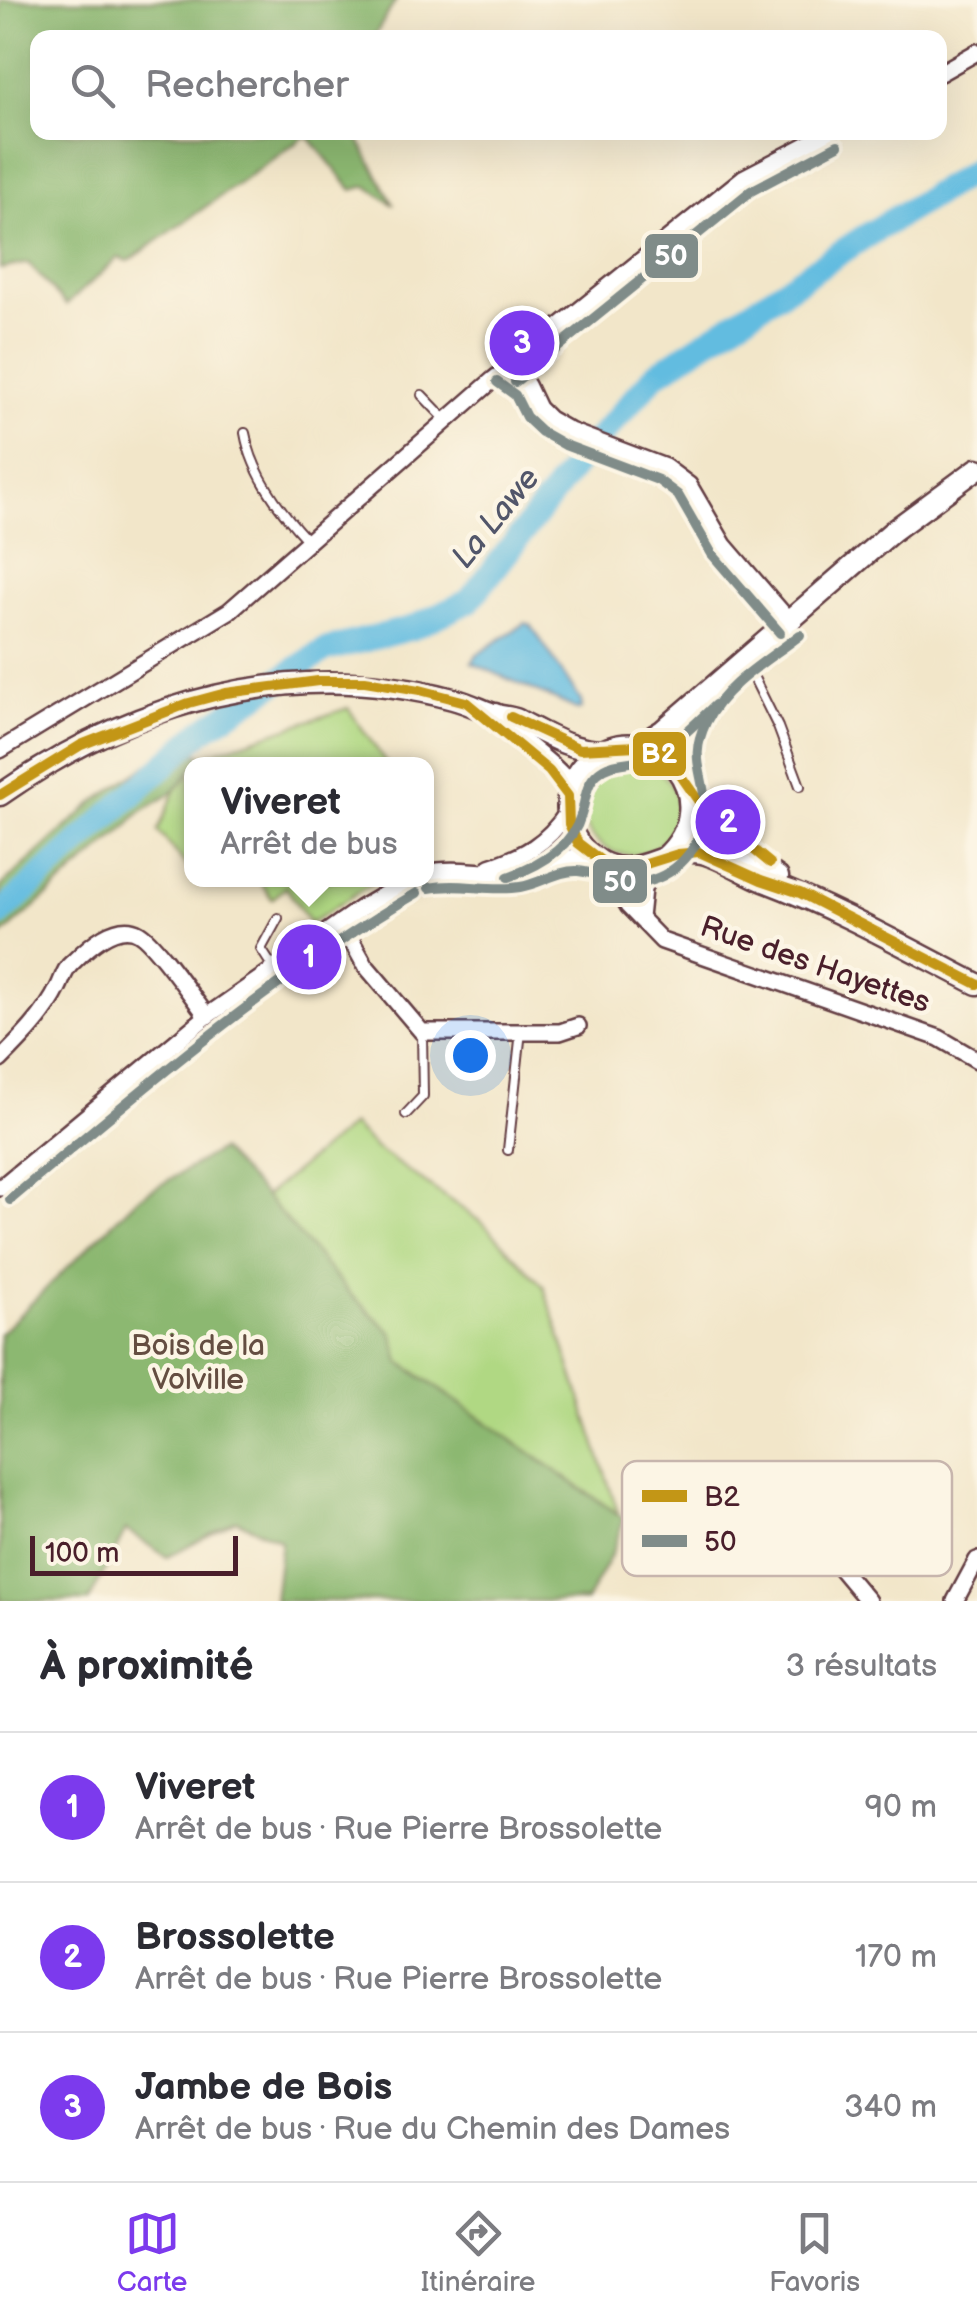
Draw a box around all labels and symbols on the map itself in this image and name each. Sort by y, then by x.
line badge: 50 [643,232,700,280]
text: 50 [654,240,688,273]
pin: 3 [490,306,554,380]
water label: La Lawe [444,460,548,576]
line badge: B2 [631,730,688,778]
text: B2 [641,738,677,771]
pin: 2 [696,784,760,860]
line badge: 50 [591,857,649,905]
text: 50 [603,866,637,899]
street label: Rue des Hayettes [695,909,935,1021]
pin: 1 [276,920,342,994]
your location [445,1030,496,1081]
park label: Bois de la Volville [131,1328,265,1398]
legend [622,1461,952,1576]
text: B2 [704,1481,740,1514]
text: 50 [704,1526,737,1559]
scale bar [30,1531,238,1576]

